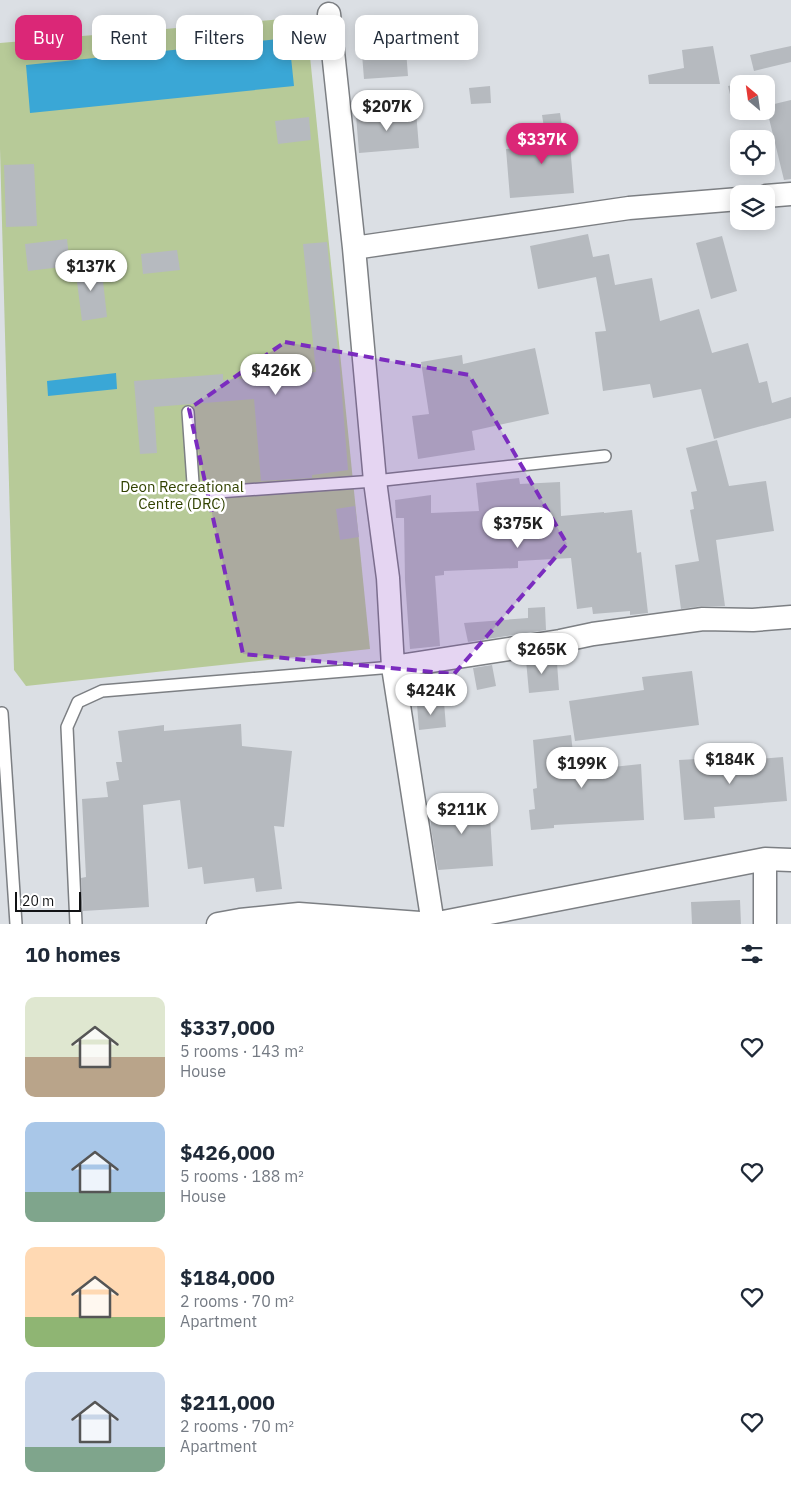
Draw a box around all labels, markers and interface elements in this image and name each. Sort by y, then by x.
chip: Buy [15,15,82,60]
chip: Rent [92,15,166,60]
chip: Filters [176,15,263,60]
chip: New [273,15,345,60]
chip: Apartment [355,15,478,60]
north arrow [730,75,775,120]
map controls [730,75,775,230]
pin: $207K [352,90,422,132]
text: $207K [362,96,412,116]
pin: $337K [507,122,577,165]
text: $337K [517,129,567,149]
button: locate [730,130,775,175]
button: layers [730,185,775,230]
pin: $137K [56,250,126,292]
text: $137K [66,256,116,276]
pin: $426K [241,354,311,396]
text: $426K [251,360,301,380]
park label: Deon Recreational Centre (DRC) [120,477,244,513]
pin: $375K [483,506,553,549]
text: $375K [493,513,543,533]
pin: $265K [507,632,577,675]
text: $265K [517,639,567,659]
pin: $424K [396,674,466,716]
text: $424K [406,680,456,700]
pin: $184K [695,742,765,785]
pin: $199K [547,746,617,789]
text: $184K [705,749,755,769]
text: $199K [557,753,607,773]
pin: $211K [427,792,497,835]
text: $211K [437,799,487,819]
scale bar [15,889,81,912]
text: 20 m [22,892,54,910]
text: 10 homes [25,940,121,968]
icon: filters [738,940,766,968]
text: $337,000 [180,1013,275,1041]
icon: home [65,1017,125,1077]
icon: heart [738,1033,766,1061]
text: 5 rooms · 143 m² [180,1041,304,1061]
text: House [180,1061,226,1081]
text: $426,000 [180,1138,275,1166]
icon: home [65,1142,125,1202]
icon: heart [738,1158,766,1186]
text: 5 rooms · 188 m² [180,1166,304,1186]
text: House [180,1186,226,1206]
text: $184,000 [180,1263,275,1291]
icon: home [65,1267,125,1327]
icon: heart [738,1283,766,1311]
text: 2 rooms · 70 m² [180,1291,294,1311]
text: Apartment [180,1311,257,1331]
text: $211,000 [180,1388,275,1416]
icon: home [65,1392,125,1452]
icon: heart [738,1408,766,1436]
text: 2 rooms · 70 m² [180,1416,294,1436]
text: Apartment [180,1436,257,1456]

